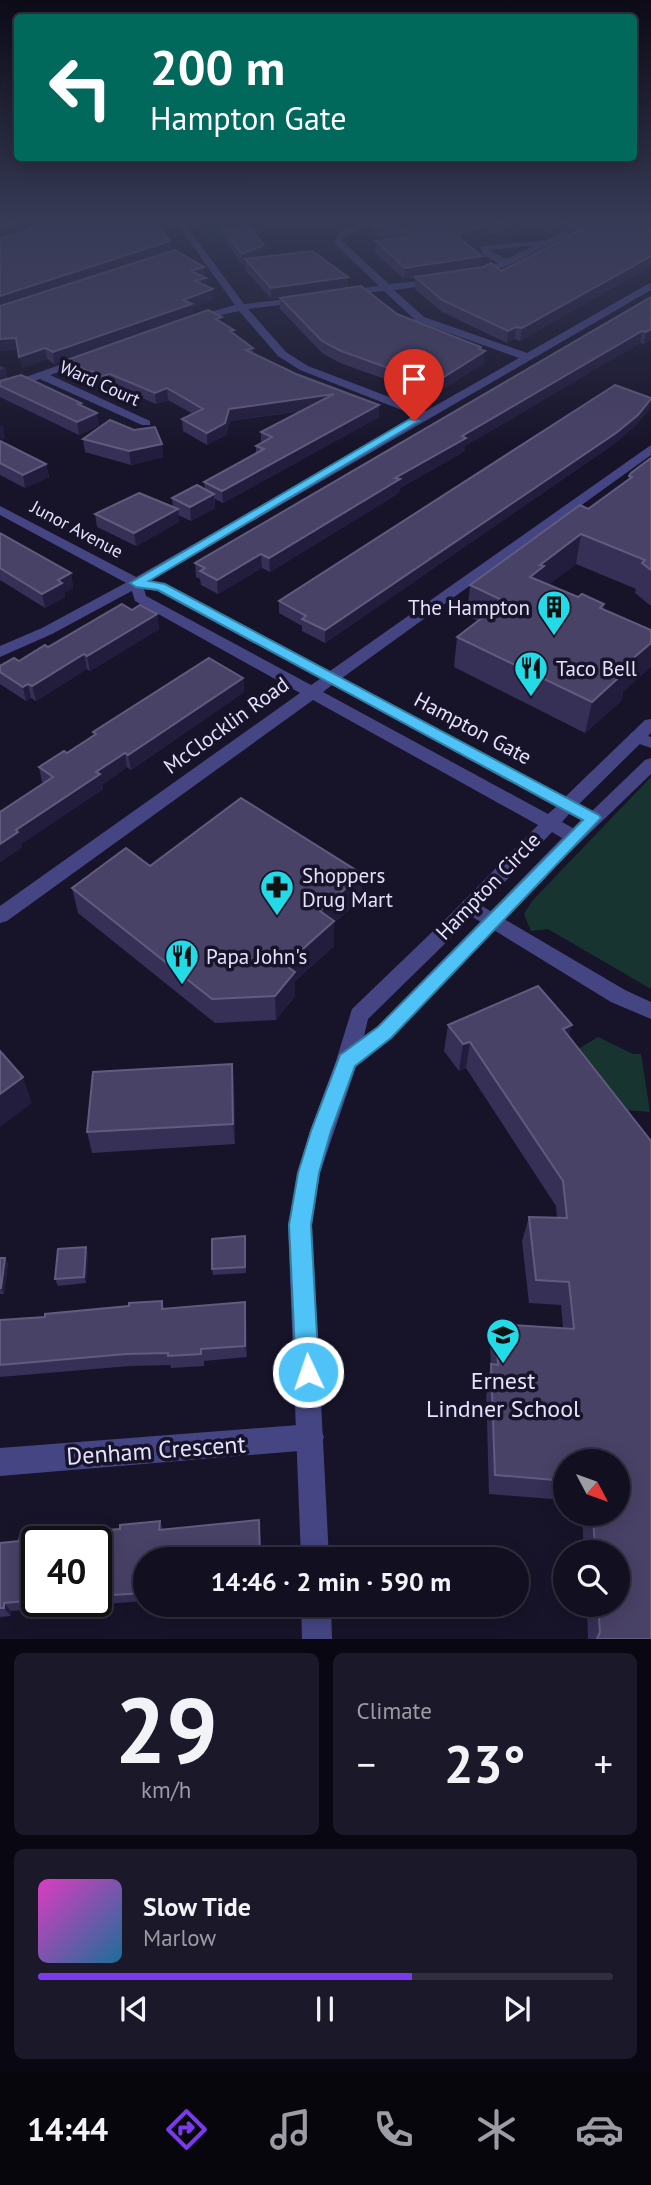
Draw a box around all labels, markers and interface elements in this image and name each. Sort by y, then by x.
text: 200 m [150,35,285,99]
icon: left [35,42,126,133]
text: Hampton Gate [150,97,347,139]
pin [384,349,444,421]
street label: Ward Court [56,355,144,411]
icon: arrive [395,360,433,398]
street label: Junor Avenue [26,495,127,563]
building icon: The Hampton [535,588,573,637]
place label: The Hampton [408,594,530,621]
restaurant icon: Taco Bell [512,649,550,698]
place label: Taco Bell [556,655,637,682]
street label: McClocklin Road [158,670,294,780]
street label: Hampton Gate [410,686,536,770]
street label: Hampton Circle [430,827,546,945]
place label: Shoppers Drug Mart [302,862,393,913]
pharmacy icon: Shoppers Drug Mart [258,868,296,917]
restaurant icon: Papa John's [163,937,201,986]
place label: Papa John's [206,943,307,970]
school or university icon: Ernest Lindner School [484,1316,522,1365]
position arrow [271,1335,345,1409]
place label: Ernest Lindner School [426,1365,580,1424]
street label: Denham Crescent [65,1428,247,1472]
north arrow [553,1449,630,1526]
map controls [553,1449,630,1617]
speed limit sign: 40 [21,1526,112,1617]
button: search [553,1540,630,1617]
text: 14:46 · 2 min · 590 m [211,1565,451,1598]
text: 29 [115,1670,218,1788]
text: Climate [357,1696,432,1725]
text: 23° [444,1730,526,1797]
text: − [357,1739,376,1788]
text: + [594,1739,613,1788]
text: km/h [141,1775,191,1804]
text: Slow Tide [143,1890,251,1923]
text: Marlow [143,1923,216,1952]
icon: previous [115,1990,153,2028]
icon: pause [306,1990,344,2028]
icon: next [498,1990,536,2028]
icon: directions [162,2105,211,2154]
icon: music [266,2105,315,2154]
icon: phone [369,2105,418,2154]
icon: climate [472,2105,521,2154]
icon: car [575,2105,624,2154]
text: 14:44 [27,2108,108,2150]

